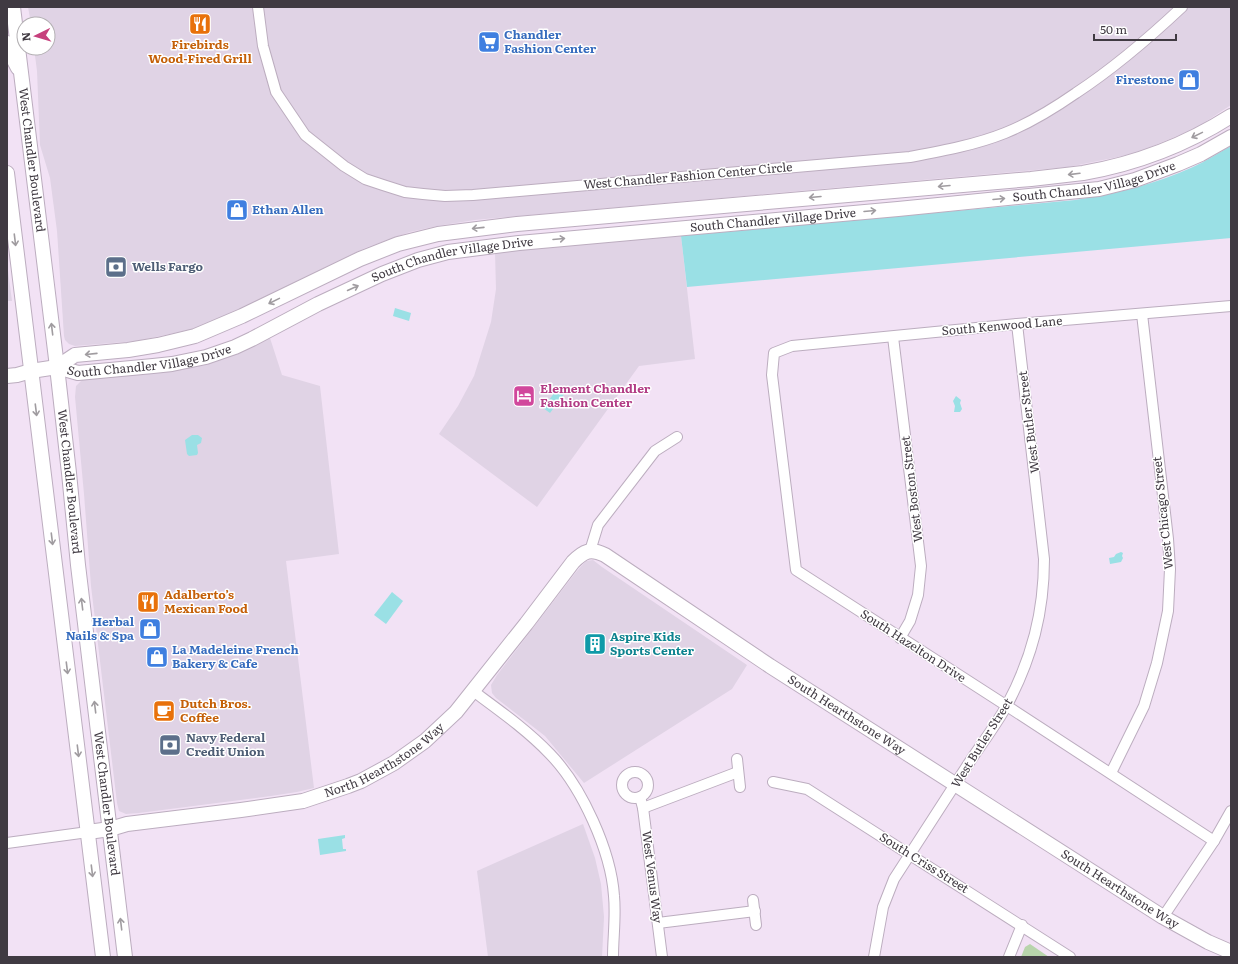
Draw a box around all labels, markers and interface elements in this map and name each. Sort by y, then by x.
restaurant icon: Firebirds Wood-Fired Grill [187,11,213,37]
north arrow [16,16,56,56]
scale bar [1094,16,1176,42]
text: 50 m [1100,20,1127,38]
place label: Chandler Fashion Center [504,25,597,57]
supermarket icon: Chandler Fashion Center [476,29,502,55]
text: N [17,32,33,42]
place label: Firebirds Wood-Fired Grill [148,35,252,67]
shop icon: Firestone [1176,67,1202,93]
place label: Firestone [1115,70,1174,88]
street label: West Chandler Boulevard [15,87,51,234]
one-way arrow [1191,132,1203,139]
street label: South Chandler Village Drive [1012,156,1178,206]
street label: West Chandler Fashion Center Circle [583,157,793,193]
one-way arrow [1068,170,1081,178]
one-way arrow [938,182,951,190]
one-way arrow [809,194,822,201]
one-way arrow [992,195,1005,203]
shop icon: Ethan Allen [224,197,250,223]
place label: Ethan Allen [252,200,324,218]
street label: South Chandler Village Drive [689,203,857,236]
one-way arrow [863,208,876,215]
one-way arrow [472,225,485,232]
street label: South Chandler Village Drive [368,232,534,286]
one-way arrow [11,233,19,246]
one-way arrow [552,235,565,243]
bank icon: Wells Fargo [103,254,129,280]
place label: Wells Fargo [132,257,204,275]
one-way arrow [346,284,358,291]
one-way arrow [268,298,280,305]
street label: South Kenwood Lane [941,311,1063,339]
one-way arrow [48,323,56,336]
street label: South Chandler Village Drive [65,339,234,382]
one-way arrow [85,350,98,357]
street label: West Butler Street [1013,370,1043,474]
place label: Element Chandler Fashion Center [540,379,651,411]
hotel icon: Element Chandler Fashion Center [511,383,537,409]
one-way arrow [32,403,40,416]
street label: West Chandler Boulevard [54,408,87,555]
street label: West Boston Street [896,435,926,543]
street label: West Chicago Street [1147,456,1177,570]
one-way arrow [48,532,55,545]
place label: Adalberto’s Mexican Food [164,585,248,617]
restaurant icon: Adalberto’s Mexican Food [135,589,161,615]
one-way arrow [79,598,86,611]
street label: South Hazelton Drive [857,604,970,686]
place label: Herbal Nails & Spa [66,612,135,644]
shop icon: Herbal Nails & Spa [137,616,163,642]
place label: Aspire Kids Sports Center [610,627,694,659]
building icon: Aspire Kids Sports Center [582,631,608,657]
place label: La Madeleine French Bakery & Cafe [172,640,299,672]
shop icon: La Madeleine French Bakery & Cafe [144,644,170,670]
one-way arrow [64,661,71,674]
street label: South Hearthstone Way [785,670,910,759]
place label: Dutch Bros. Coffee [180,694,252,726]
street label: West Butler Street [946,694,1016,791]
cafe icon: Dutch Bros. Coffee [151,698,177,724]
one-way arrow [91,701,98,714]
street label: North Hearthstone Way [322,718,448,801]
place label: Navy Federal Credit Union [186,728,266,760]
street label: West Chandler Boulevard [90,730,125,877]
bank icon: Navy Federal Credit Union [157,732,183,758]
one-way arrow [74,744,81,757]
street label: South Criss Street [876,827,973,897]
street label: West Venus Way [638,830,668,924]
street label: South Hearthstone Way [1058,844,1183,932]
one-way arrow [89,864,96,877]
one-way arrow [117,918,125,931]

